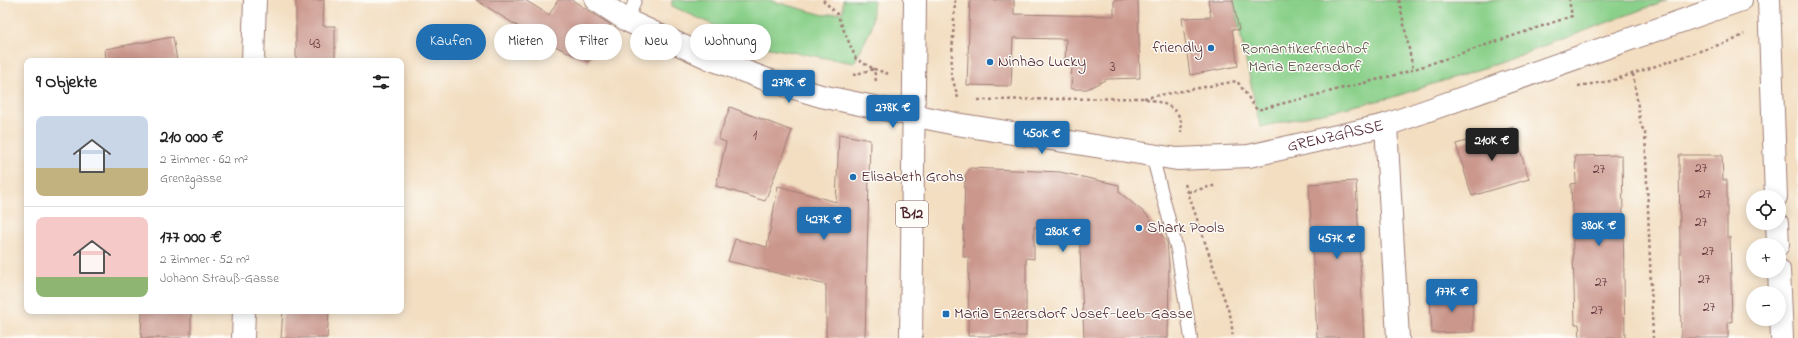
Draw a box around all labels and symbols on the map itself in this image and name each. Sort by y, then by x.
house number: 43 [309,34,321,55]
place label: friendly [1153,36,1203,60]
park label: Romantikerfriedhof Maria Enzersdorf [1241,37,1369,79]
marker: friendly [1206,43,1216,53]
place label: Ninhao Lucky [998,50,1086,74]
marker: Ninhao Lucky [985,57,995,67]
house number: 3 [1110,57,1116,78]
pin: 279K € [756,70,822,104]
pin: 278K € [860,95,926,129]
street label: GRENZGASSE [1285,114,1386,159]
pin: 450K € [1009,121,1075,155]
house number: 1 [753,125,758,146]
pin: 210K € [1459,128,1525,162]
house number: 27 [1695,158,1708,179]
house number: 27 [1593,159,1606,180]
place label: Elisabeth Grohs [861,165,964,189]
marker: Elisabeth Grohs [848,172,858,182]
house number: 27 [1699,184,1712,205]
road number: B12 [896,201,928,227]
pin: 427K € [791,207,857,241]
house number: 27 [1695,212,1708,233]
pin: 380K € [1566,213,1632,247]
place label: Shark Pools [1147,216,1225,240]
pin: 280K € [1030,219,1096,253]
marker: Shark Pools [1134,223,1144,233]
pin: 457K € [1304,226,1370,260]
house number: 27 [1702,241,1715,262]
house number: 27 [1698,269,1711,290]
house number: 27 [1595,272,1608,293]
pin: 177K € [1419,279,1485,313]
house number: 27 [1703,297,1716,318]
house number: 27 [1591,300,1604,321]
place label: Maria Enzersdorf Josef-Leeb-Gasse [954,302,1194,326]
marker: Maria Enzersdorf Josef-Leeb-Gasse [941,309,951,319]

